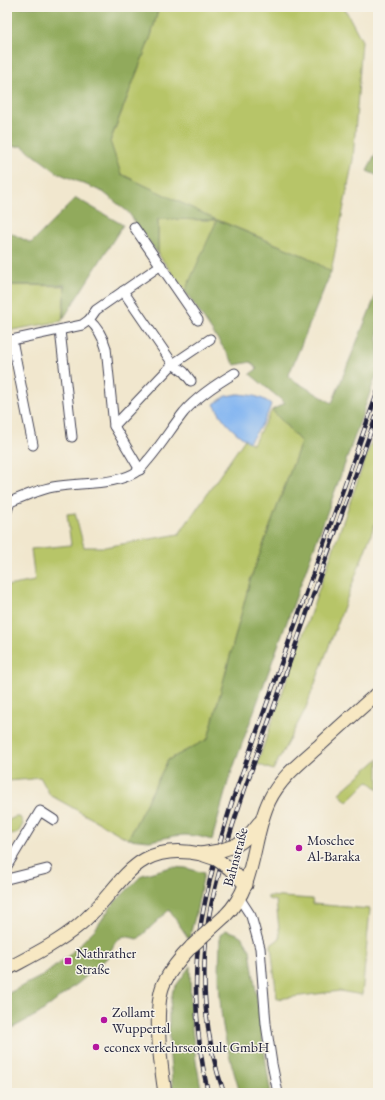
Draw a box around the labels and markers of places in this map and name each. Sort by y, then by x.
place label: Moschee Al-Baraka [306,831,361,865]
marker: Moschee Al-Baraka [294,843,304,853]
place label: Nathrather Straße [76,944,137,978]
marker: Nathrather Straße [63,956,73,966]
place label: Zollamt Wuppertal [112,1003,171,1037]
marker: Zollamt Wuppertal [99,1015,109,1025]
place label: econex verkehrsconsult GmbH [104,1038,269,1056]
marker: econex verkehrsconsult GmbH [91,1042,101,1052]

